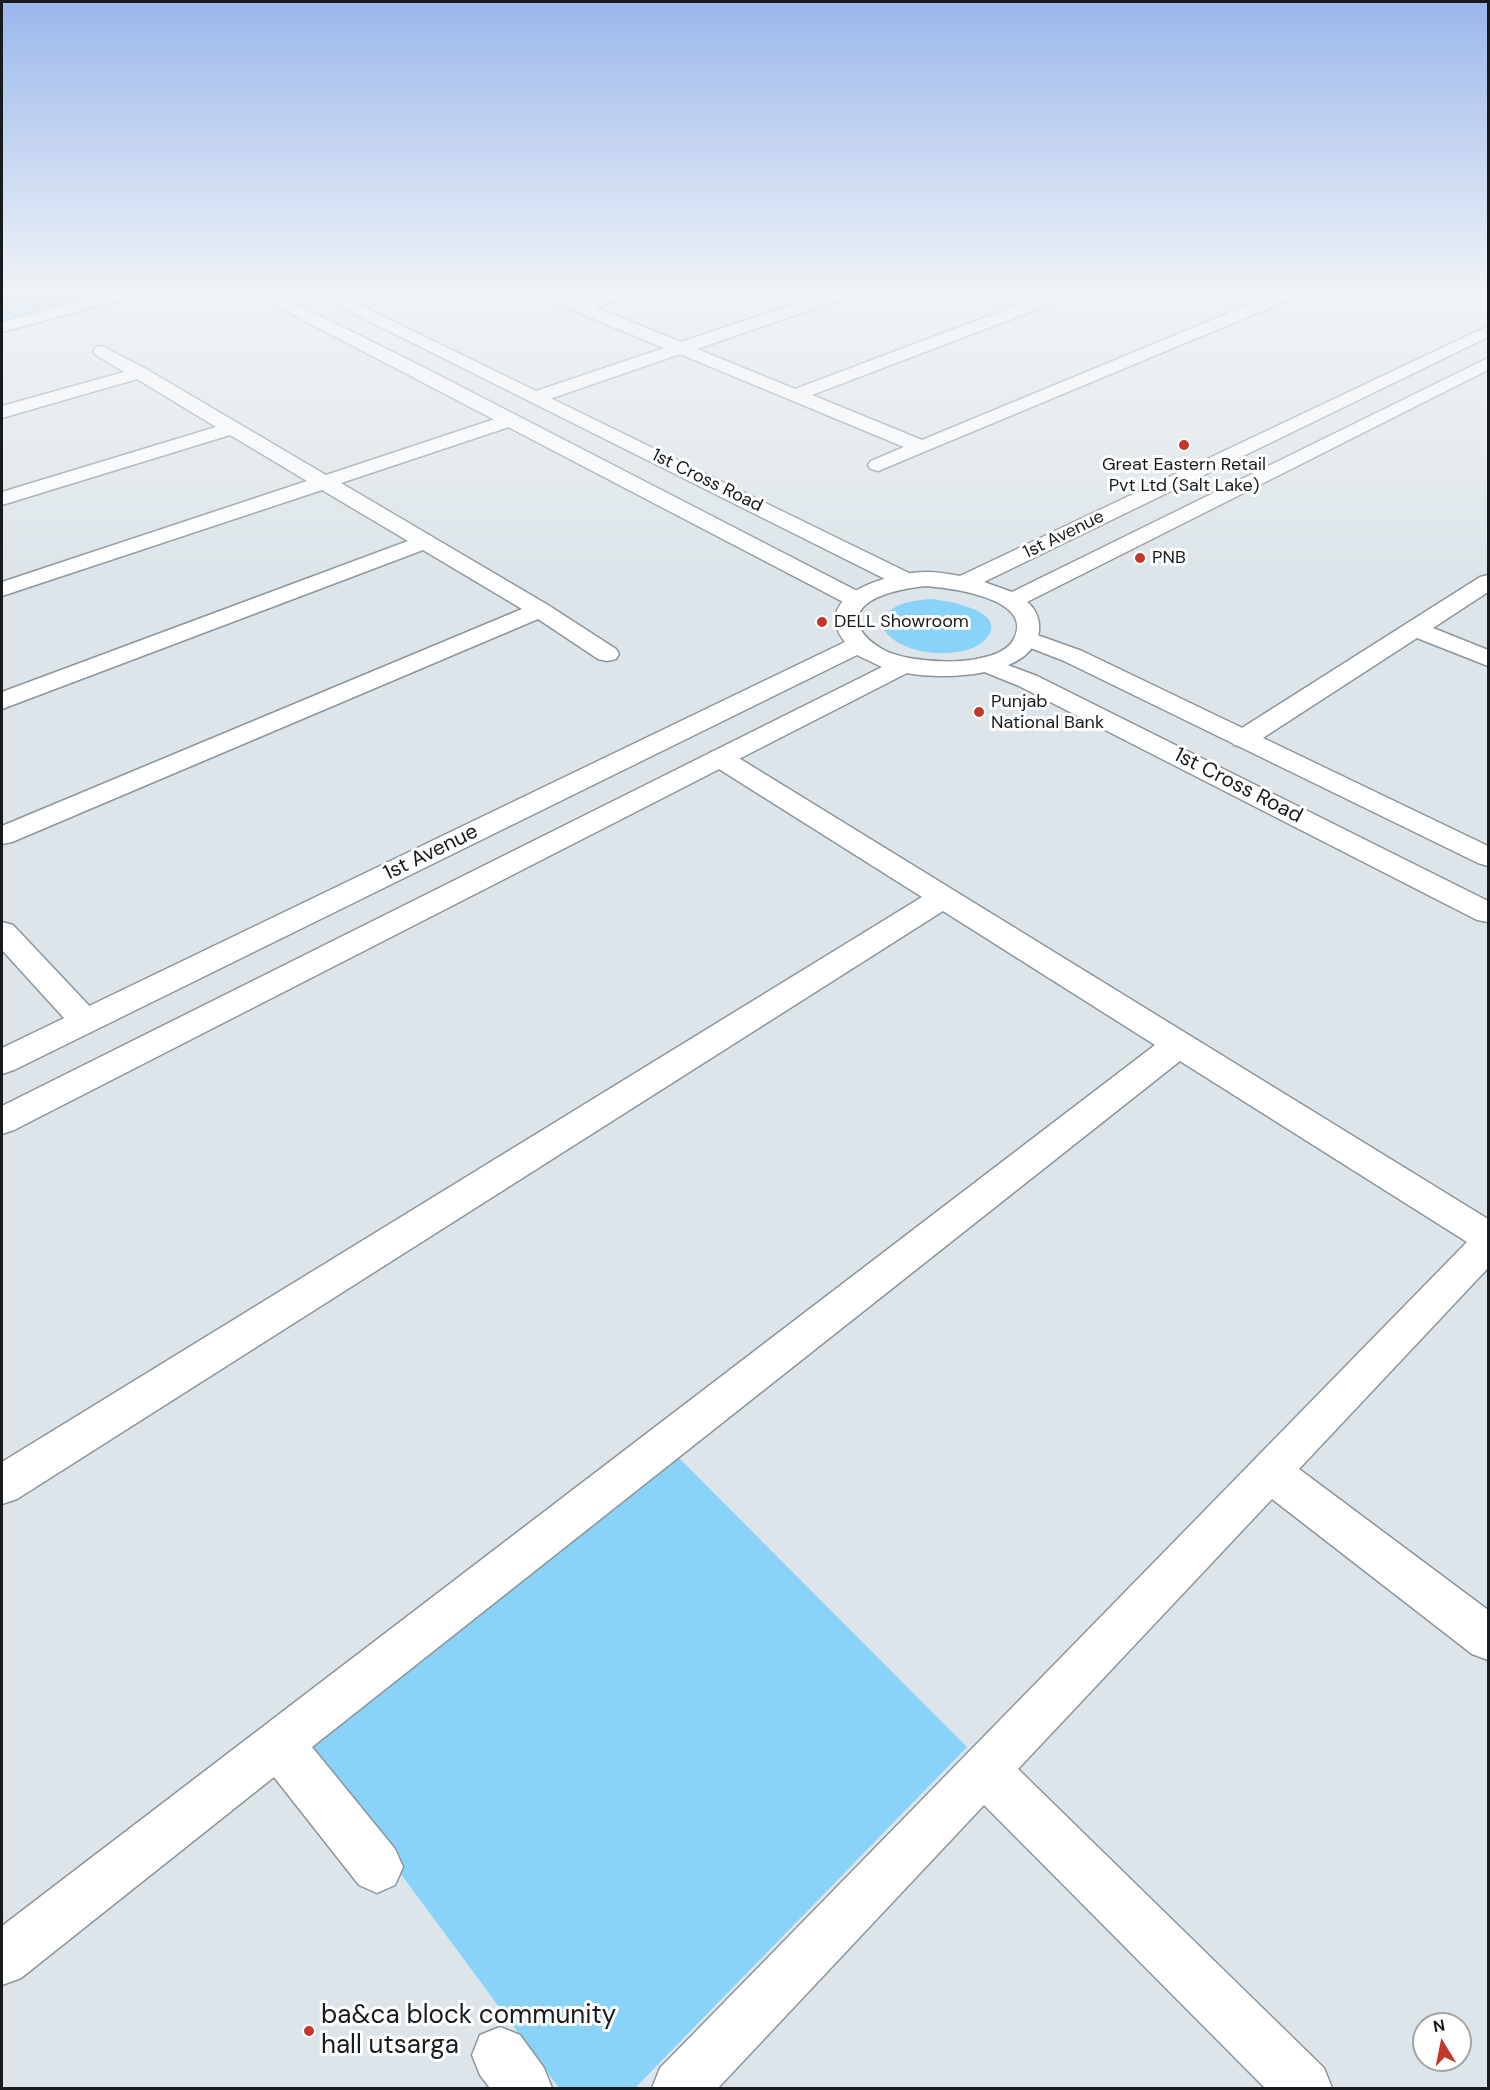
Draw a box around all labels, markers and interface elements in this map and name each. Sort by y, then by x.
marker: Great Eastern Retail Pvt Ltd (Salt Lake) [1177,438,1191,452]
street label: 1st Cross Road [648,445,766,517]
place label: Great Eastern Retail Pvt Ltd (Salt Lake) [1102,454,1266,496]
street label: 1st Avenue [1020,506,1108,564]
place label: PNB [1152,547,1186,569]
marker: PNB [1133,551,1147,565]
place label: DELL Showroom [834,611,969,633]
marker: DELL Showroom [815,615,829,629]
place label: Punjab National Bank [991,691,1104,734]
marker: Punjab National Bank [972,705,986,719]
street label: 1st Cross Road [1170,743,1306,829]
street label: 1st Avenue [380,819,482,887]
place label: ba&ca block community hall utsarga [321,2000,616,2062]
north arrow [1412,2012,1472,2072]
text: N [1432,2014,1447,2037]
marker: ba&ca block community hall utsarga [302,2024,316,2038]

